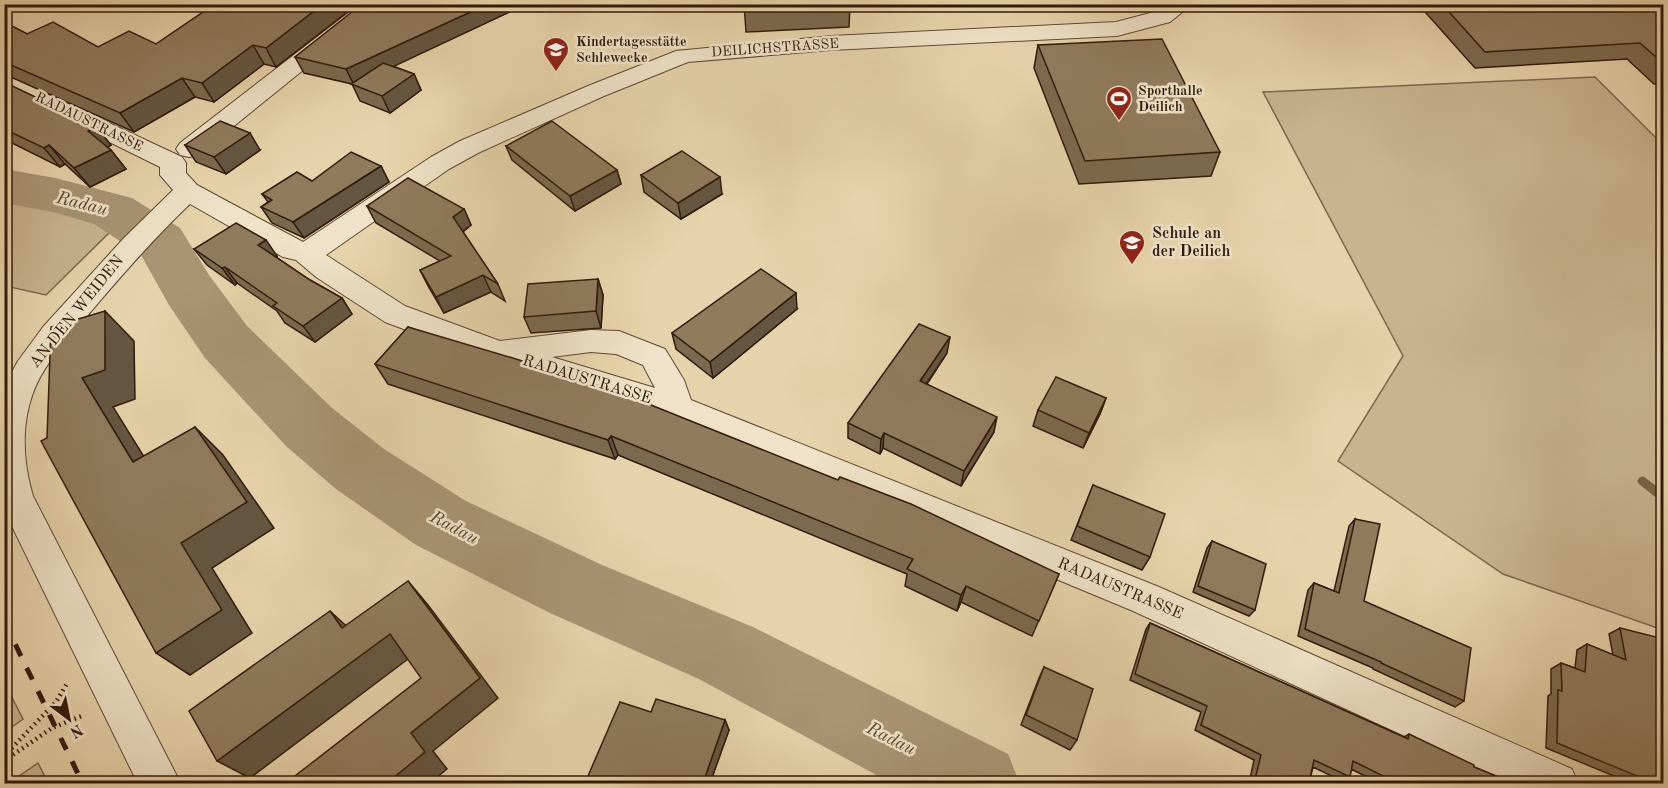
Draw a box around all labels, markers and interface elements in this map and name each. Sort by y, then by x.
school or university icon: Kindertagesstätte Schlewecke [541,35,571,73]
place label: Kindertagesstätte Schlewecke [576,35,687,65]
street label: DEILICHSTRASSE [711,37,839,59]
sports icon: Sporthalle Deilich [1104,84,1134,122]
place label: Sporthalle Deilich [1138,84,1203,114]
street label: RADAUSTRASSE [33,90,145,154]
water label: Radau [54,189,109,219]
place label: Schule an der Deilich [1152,226,1231,260]
school or university icon: Schule an der Deilich [1117,228,1147,266]
street label: AN DEN WEIDEN [27,253,127,371]
street label: RADAUSTRASSE [520,353,654,407]
water label: Radau [426,507,481,548]
street label: RADAUSTRASSE [1055,555,1185,623]
north arrow [39,689,99,749]
water label: Radau [863,719,918,759]
text: N [66,720,85,740]

